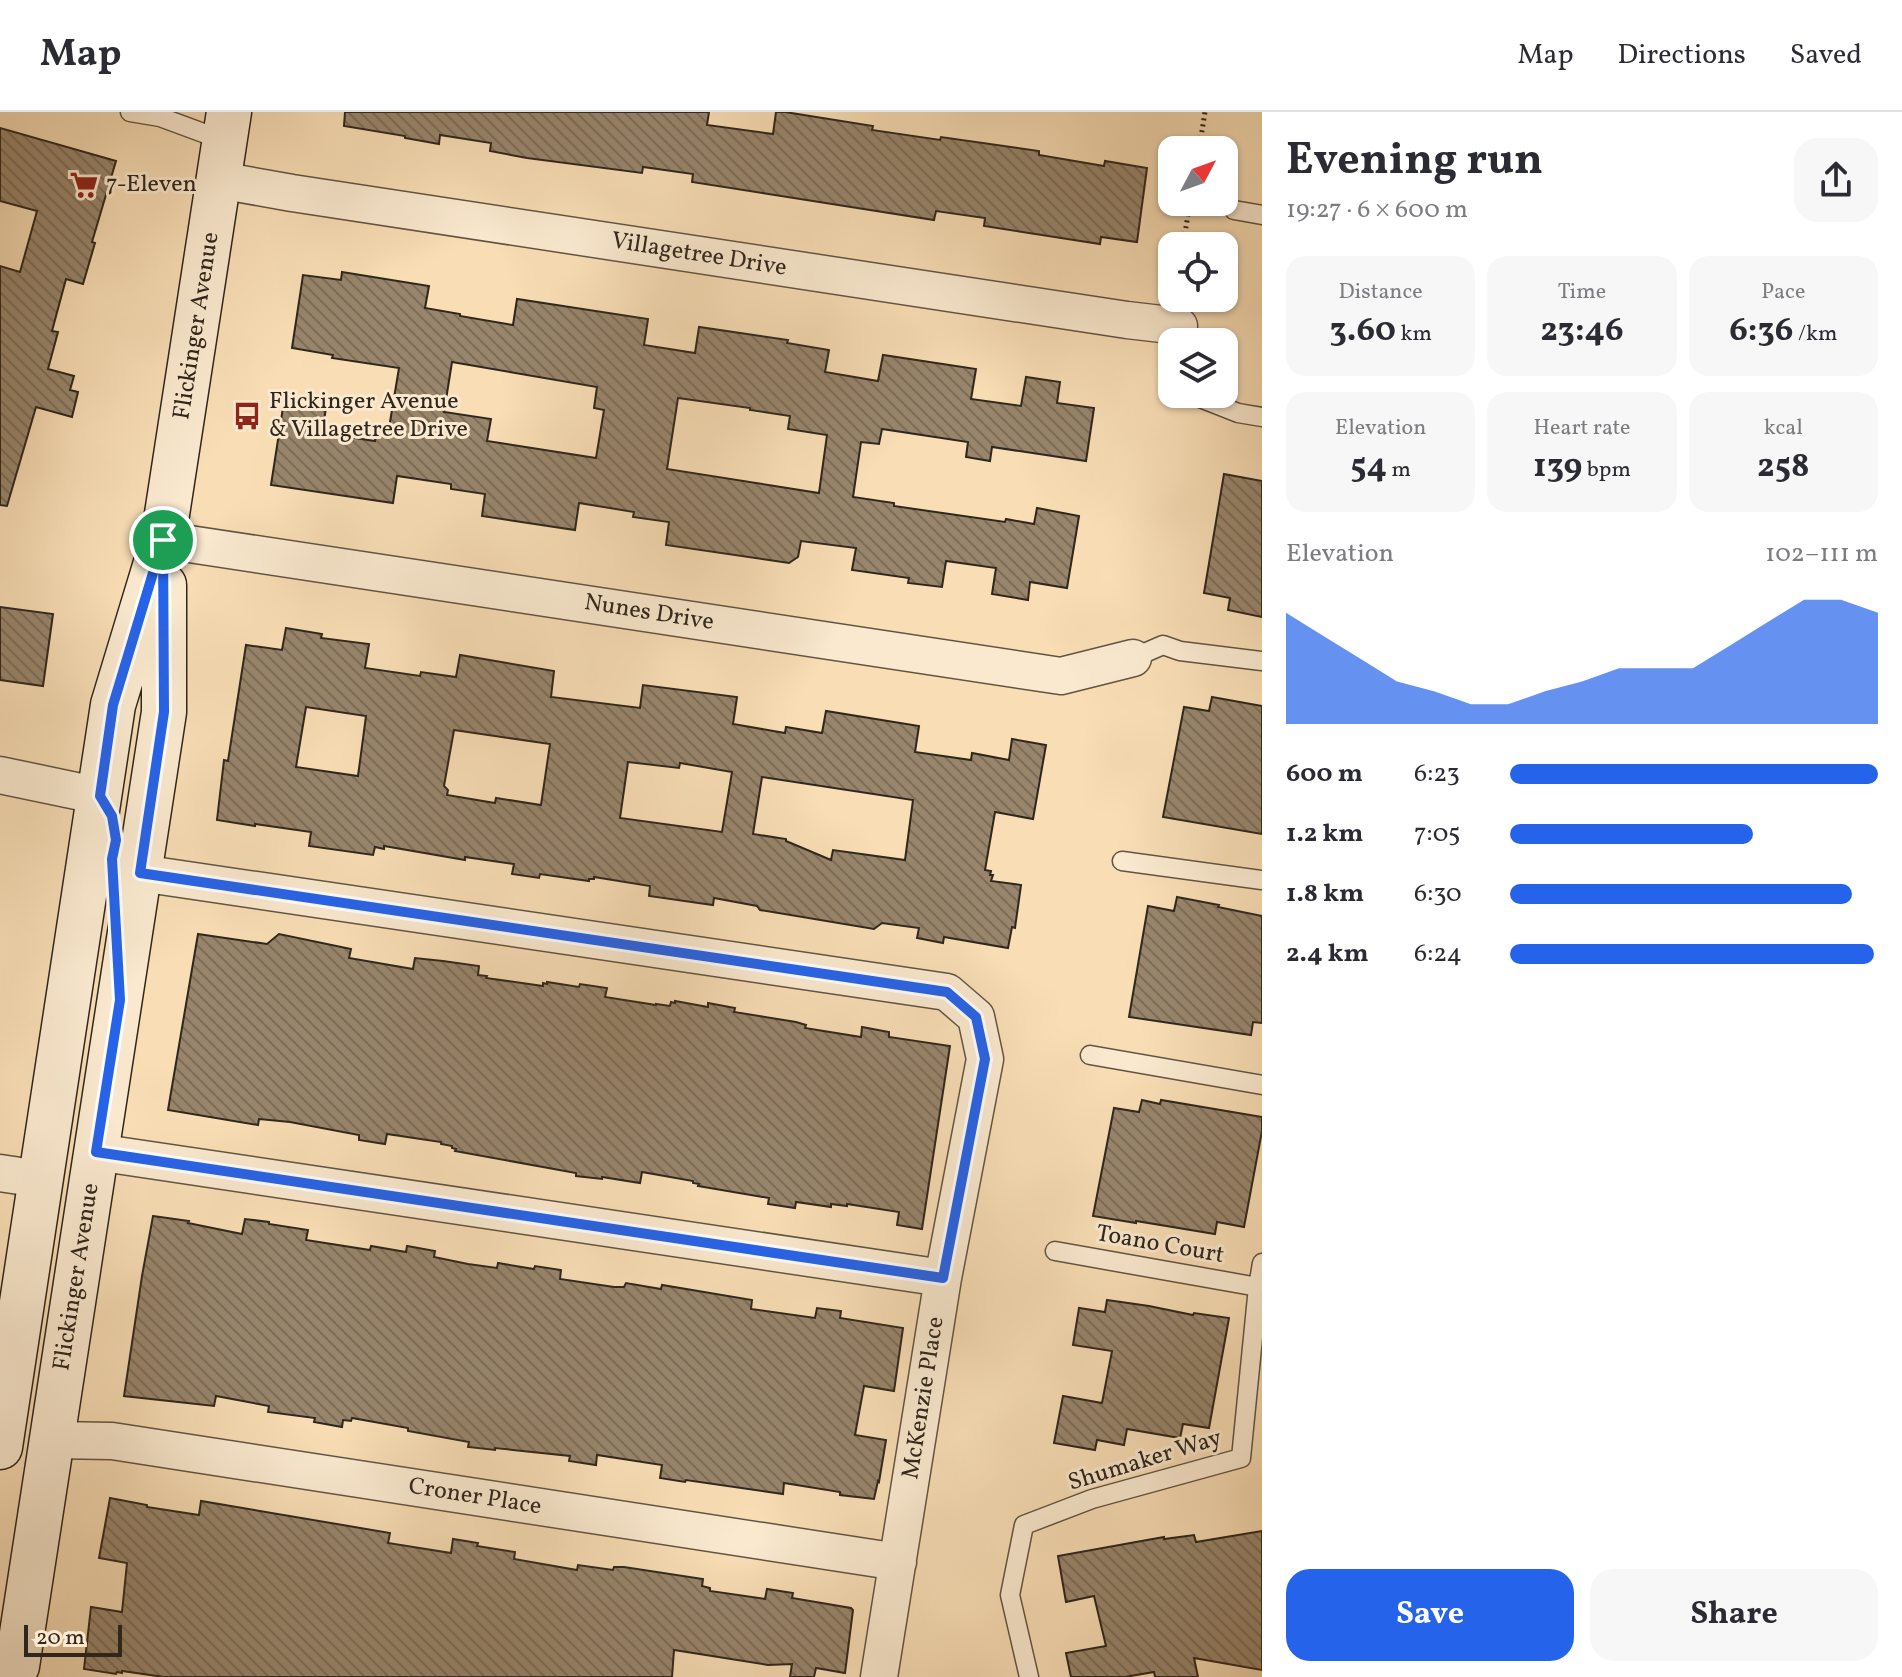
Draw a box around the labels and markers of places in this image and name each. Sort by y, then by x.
place label: 7-Eleven [106,168,197,202]
supermarket icon: 7-Eleven [69,170,99,200]
place label: Flickinger Avenue & Villagetree Drive [269,385,468,447]
bus stop icon: Flickinger Avenue & Villagetree Drive [232,401,262,431]
pin [129,506,197,574]

